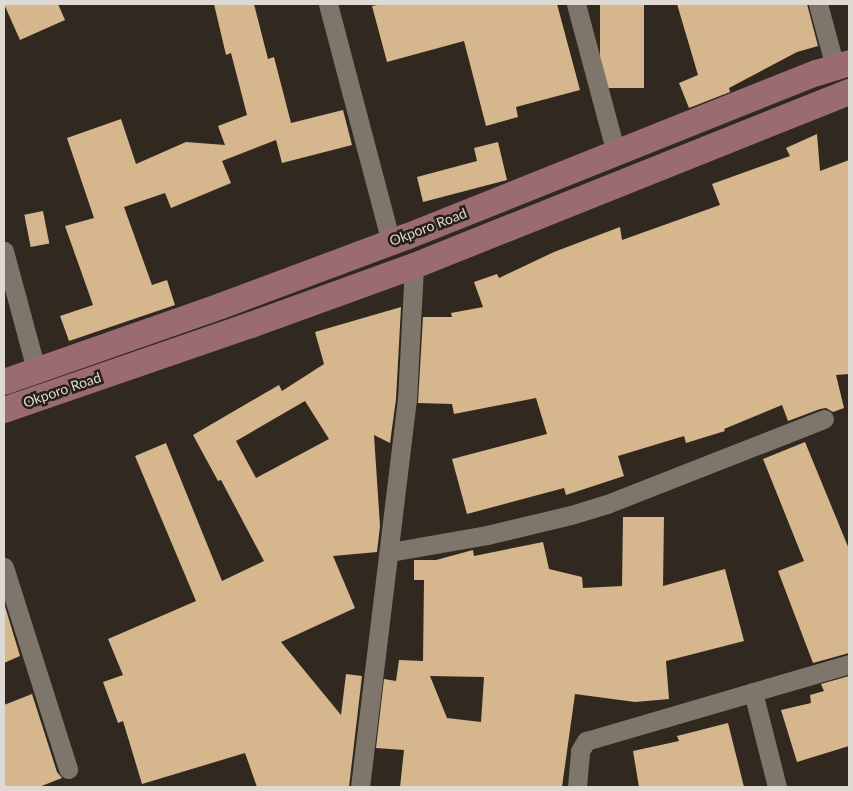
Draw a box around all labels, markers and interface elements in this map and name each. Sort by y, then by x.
street label: Okporo Road [387,205,469,249]
street label: Okporo Road [21,369,103,411]

